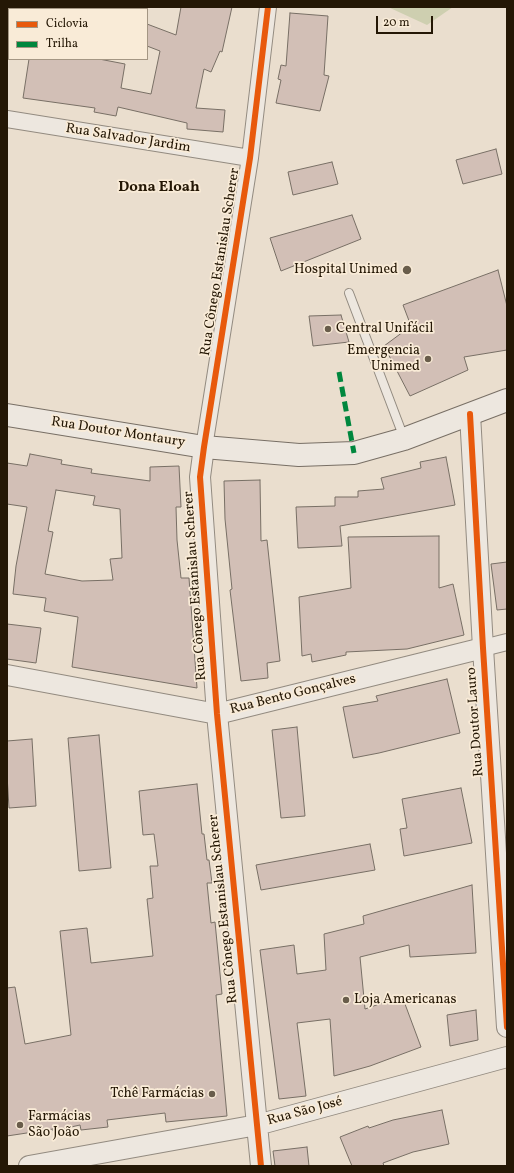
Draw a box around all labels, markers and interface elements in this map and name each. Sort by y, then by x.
legend [8,8,148,60]
scale bar [378,8,435,34]
text: 20 m [383,15,410,31]
text: Ciclovia [46,16,88,32]
text: Trilha [46,36,78,52]
street label: Rua Salvador Jardim [64,121,192,157]
street label: Rua Cônego Estanislau Scherer [198,167,244,357]
district label: Dona Eloah [118,179,200,197]
place label: Hospital Unimed [294,262,398,278]
marker: Hospital Unimed [401,264,413,276]
place label: Central Unifácil [336,321,433,337]
marker: Central Unifácil [323,324,333,334]
place label: Emergencia Unimed [347,343,420,376]
marker: Emergencia Unimed [423,354,433,364]
street label: Rua Doutor Montaury [50,414,186,452]
street label: Rua Cônego Estanislau Scherer [181,491,211,681]
street label: Rua Doutor Lauro [464,667,488,777]
street label: Rua Bento Gonçalves [228,671,358,719]
street label: Rua Cônego Estanislau Scherer [206,814,242,1004]
place label: Loja Americanas [354,992,457,1008]
marker: Loja Americanas [341,995,351,1005]
place label: Tchê Farmácias [110,1086,204,1102]
marker: Tchê Farmácias [207,1089,217,1099]
street label: Rua São José [266,1094,344,1130]
place label: Farmácias São João [28,1109,91,1142]
marker: Farmácias São João [15,1120,25,1130]

